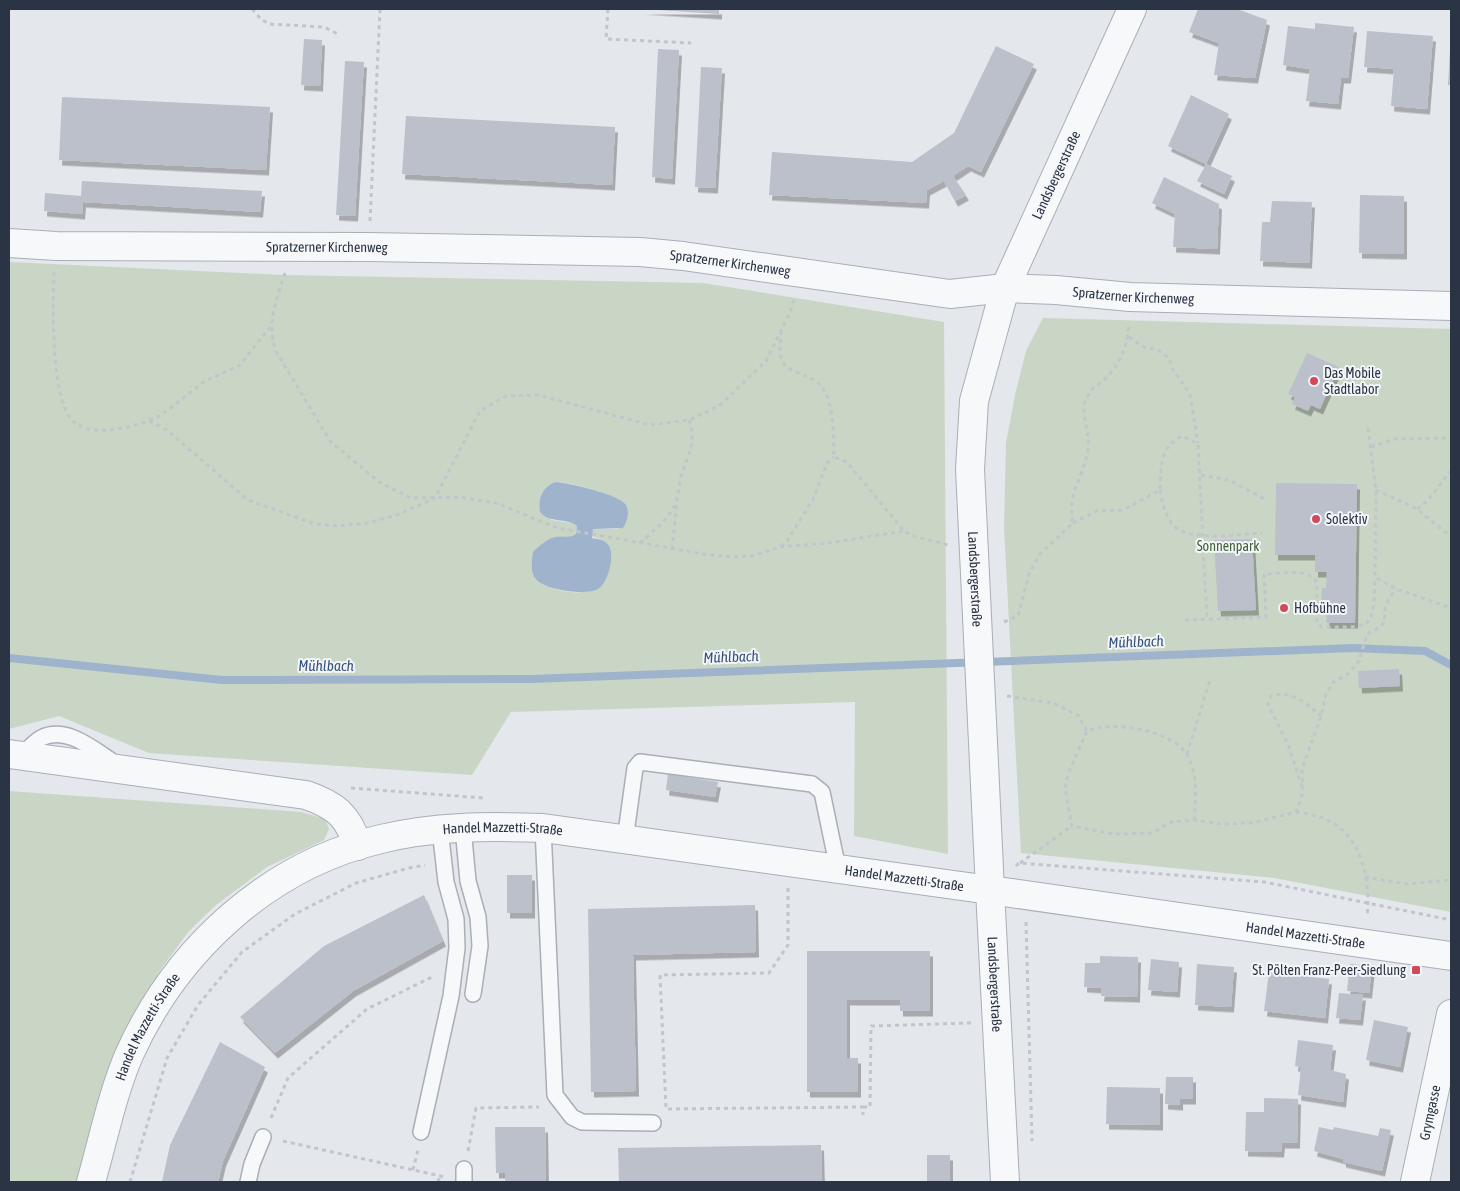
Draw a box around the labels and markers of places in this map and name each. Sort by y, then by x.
place label: Das Mobile Stadtlabor [1324,365,1381,397]
marker: Das Mobile Stadtlabor [1308,375,1320,387]
place label: Solektiv [1326,511,1368,527]
marker: Solektiv [1310,513,1322,525]
place label: Hofbühne [1294,600,1346,616]
marker: Hofbühne [1278,602,1290,614]
place label: St. Pölten Franz-Peer-Siedlung [1252,962,1406,978]
marker: St. Pölten Franz-Peer-Siedlung [1410,964,1422,976]

